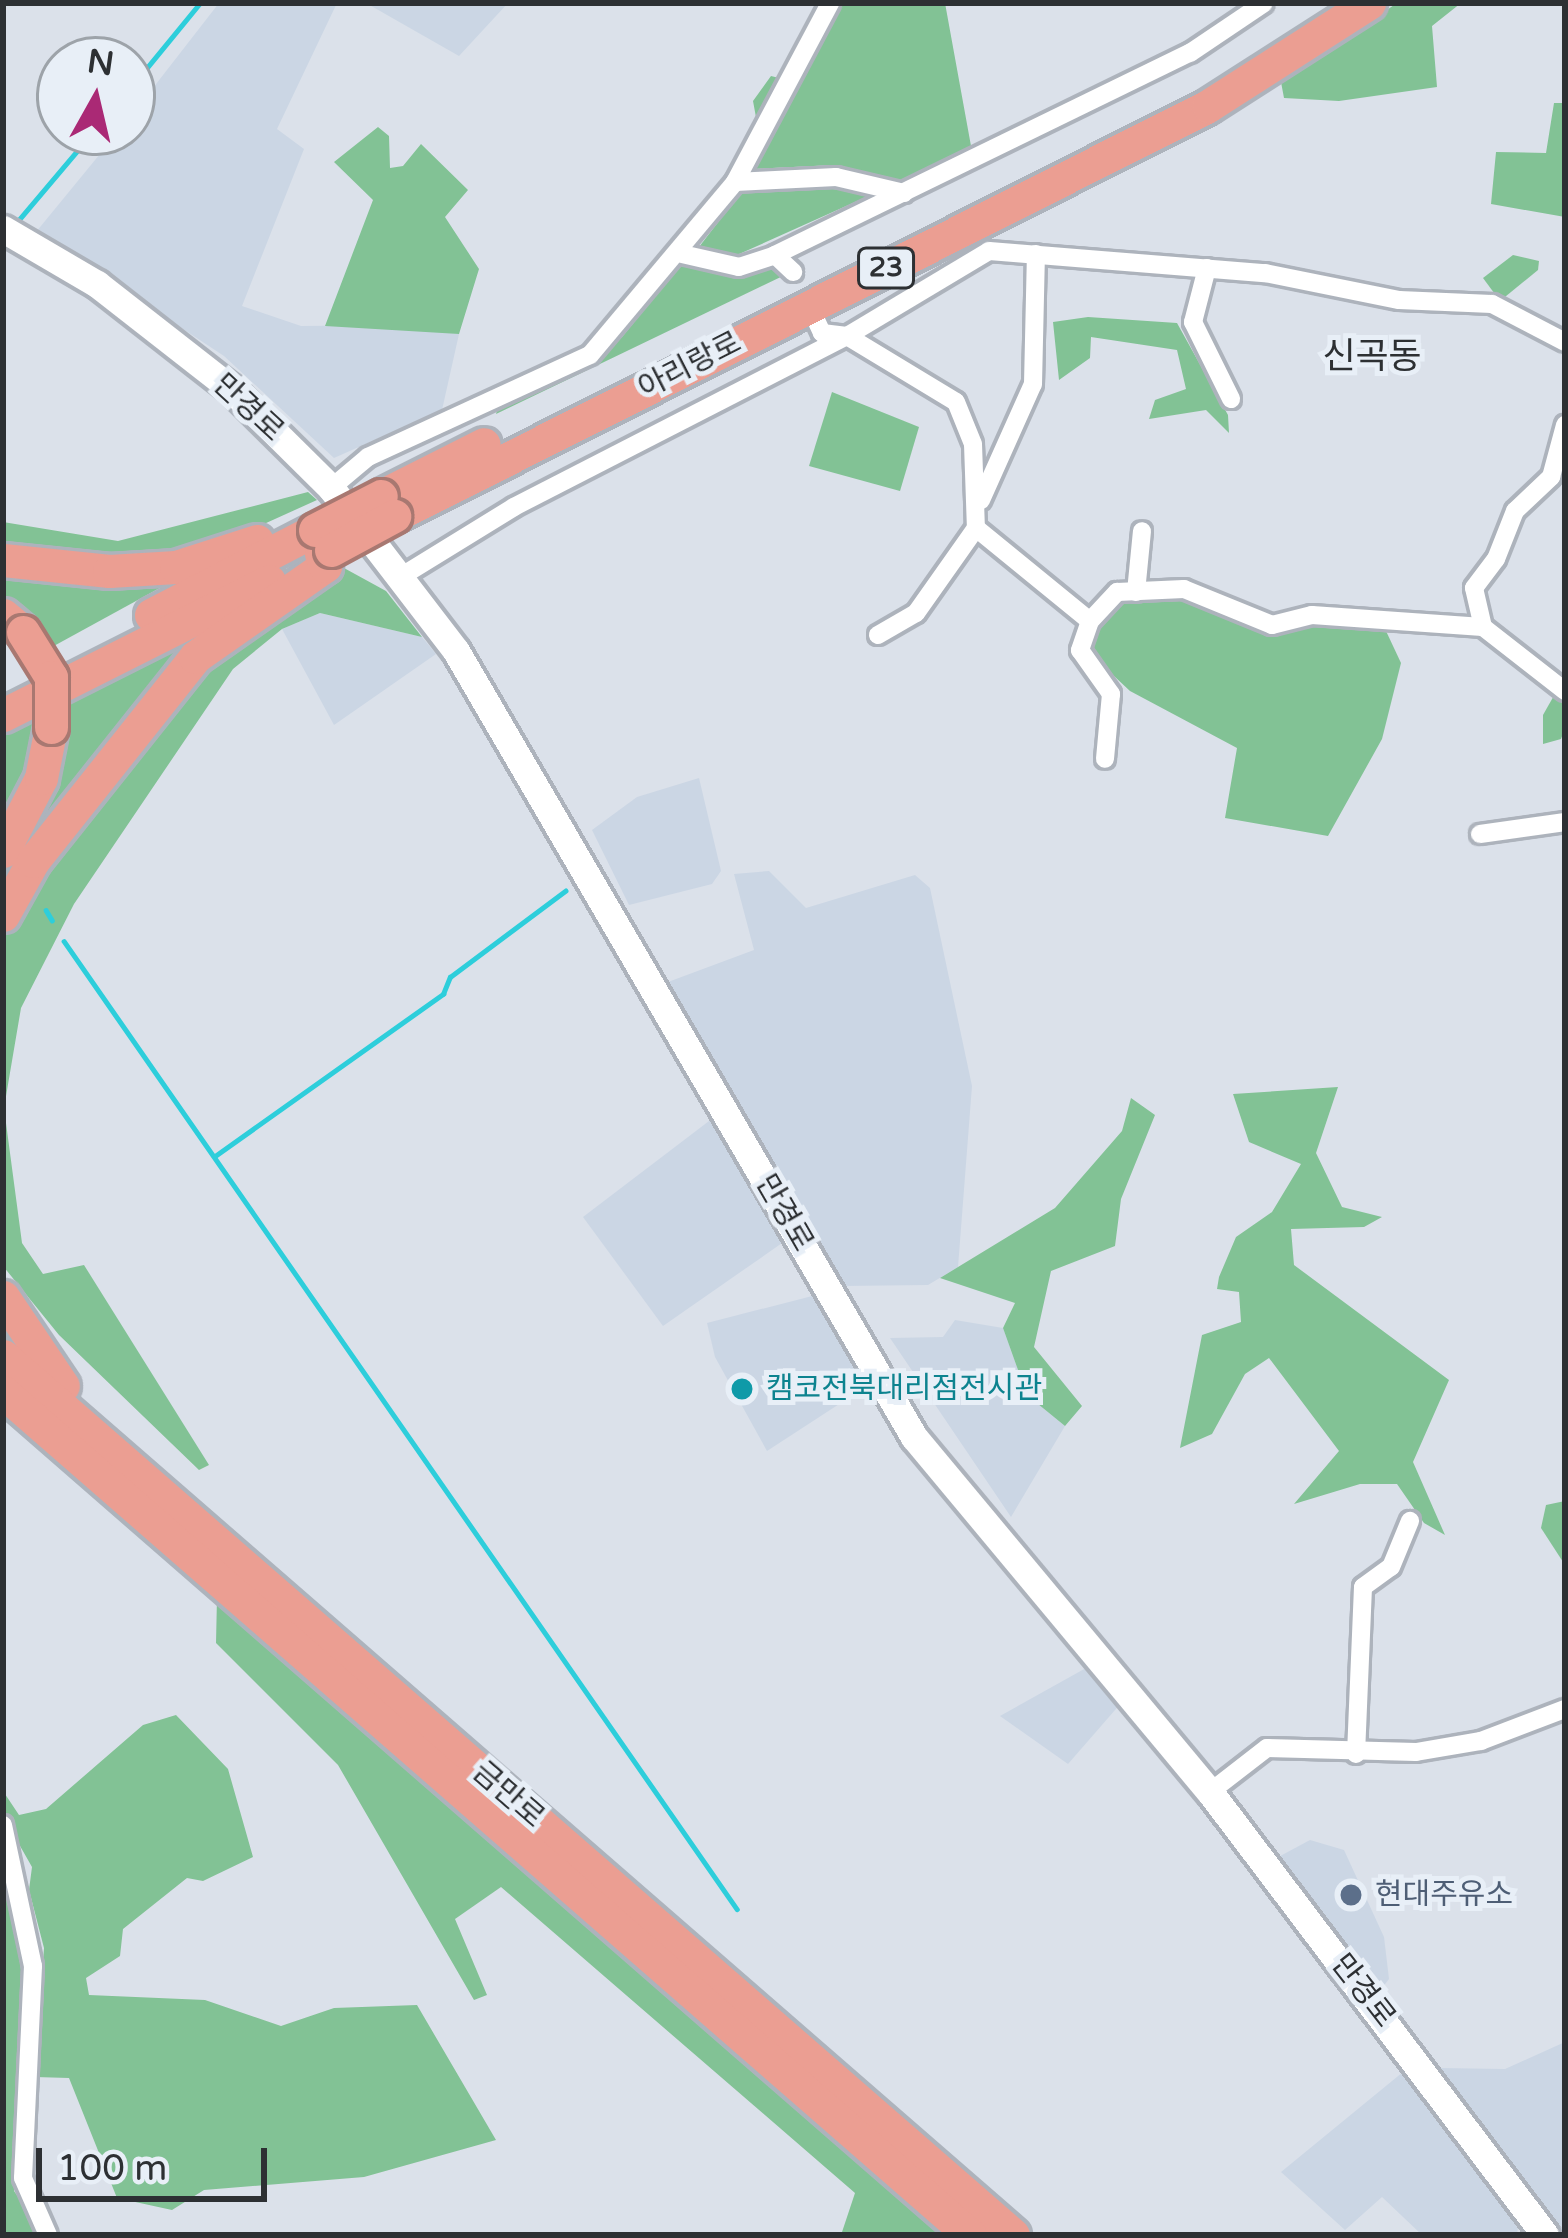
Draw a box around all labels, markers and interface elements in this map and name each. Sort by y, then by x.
north arrow [36,36,156,156]
text: N [85,42,116,84]
road number: 23 [856,247,916,289]
street label: 아리랑로 [633,325,747,407]
district label: 신곡동 [1322,335,1422,379]
street label: 만경로 [205,367,291,449]
street label: 만경로 [748,1168,820,1258]
place label: 캠코전북대리점전시관 [766,1371,1042,1407]
marker: 캠코전북대리점전시관 [729,1376,755,1402]
street label: 금만로 [465,1754,551,1836]
place label: 현대주유소 [1375,1877,1513,1913]
marker: 현대주유소 [1338,1882,1364,1908]
street label: 만경로 [1323,1947,1403,2035]
scale bar [42,2124,273,2198]
text: 100 m [57,2147,167,2190]

